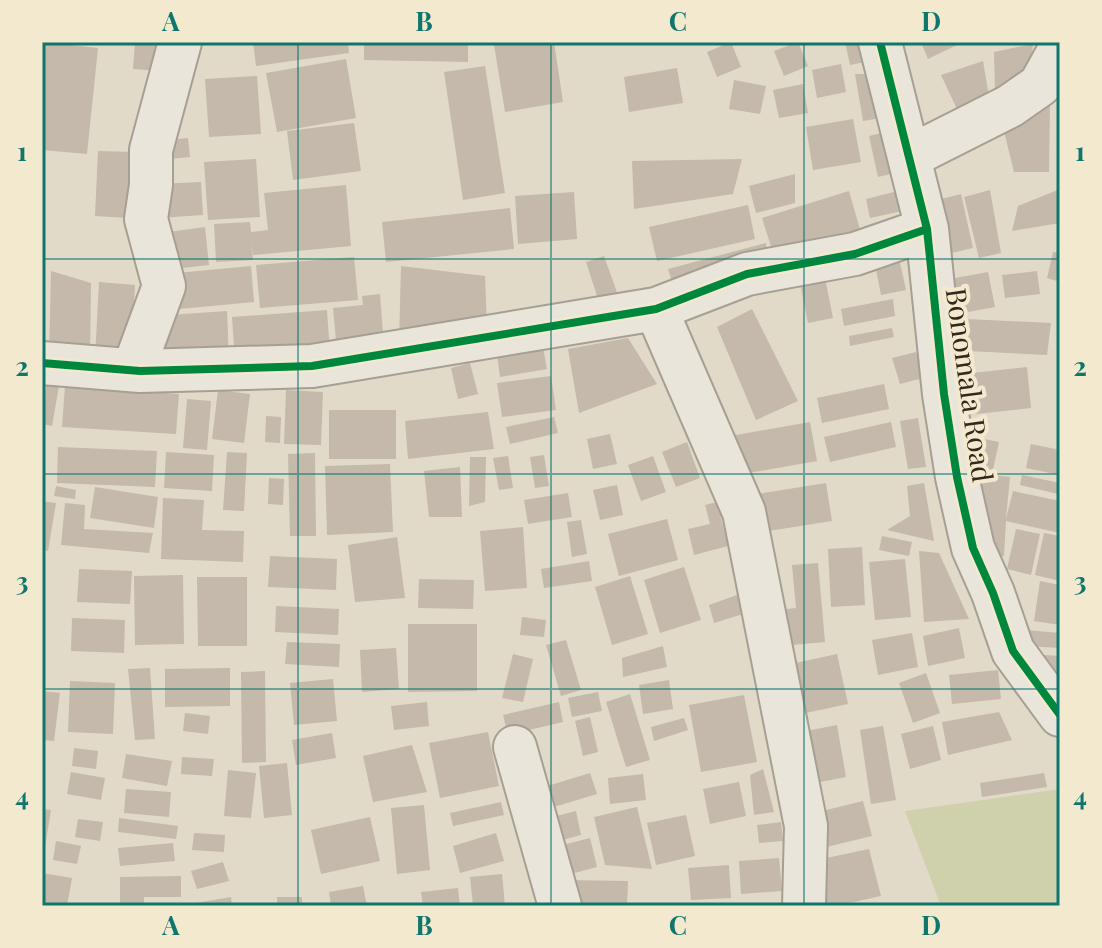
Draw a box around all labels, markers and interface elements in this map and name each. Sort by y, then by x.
text: A [161,3,180,38]
text: B [415,3,433,38]
text: C [669,3,687,38]
text: D [921,3,941,38]
text: 1 [17,133,27,168]
text: 1 [1075,133,1085,168]
street label: Bonomala Road [939,285,1002,484]
text: 2 [15,348,29,383]
text: 2 [1073,348,1087,383]
text: 3 [16,563,28,598]
text: 3 [1074,563,1086,598]
text: 4 [15,778,29,813]
text: 4 [1073,778,1087,813]
text: A [161,907,180,942]
text: B [415,907,433,942]
text: C [669,907,687,942]
text: D [921,907,941,942]

